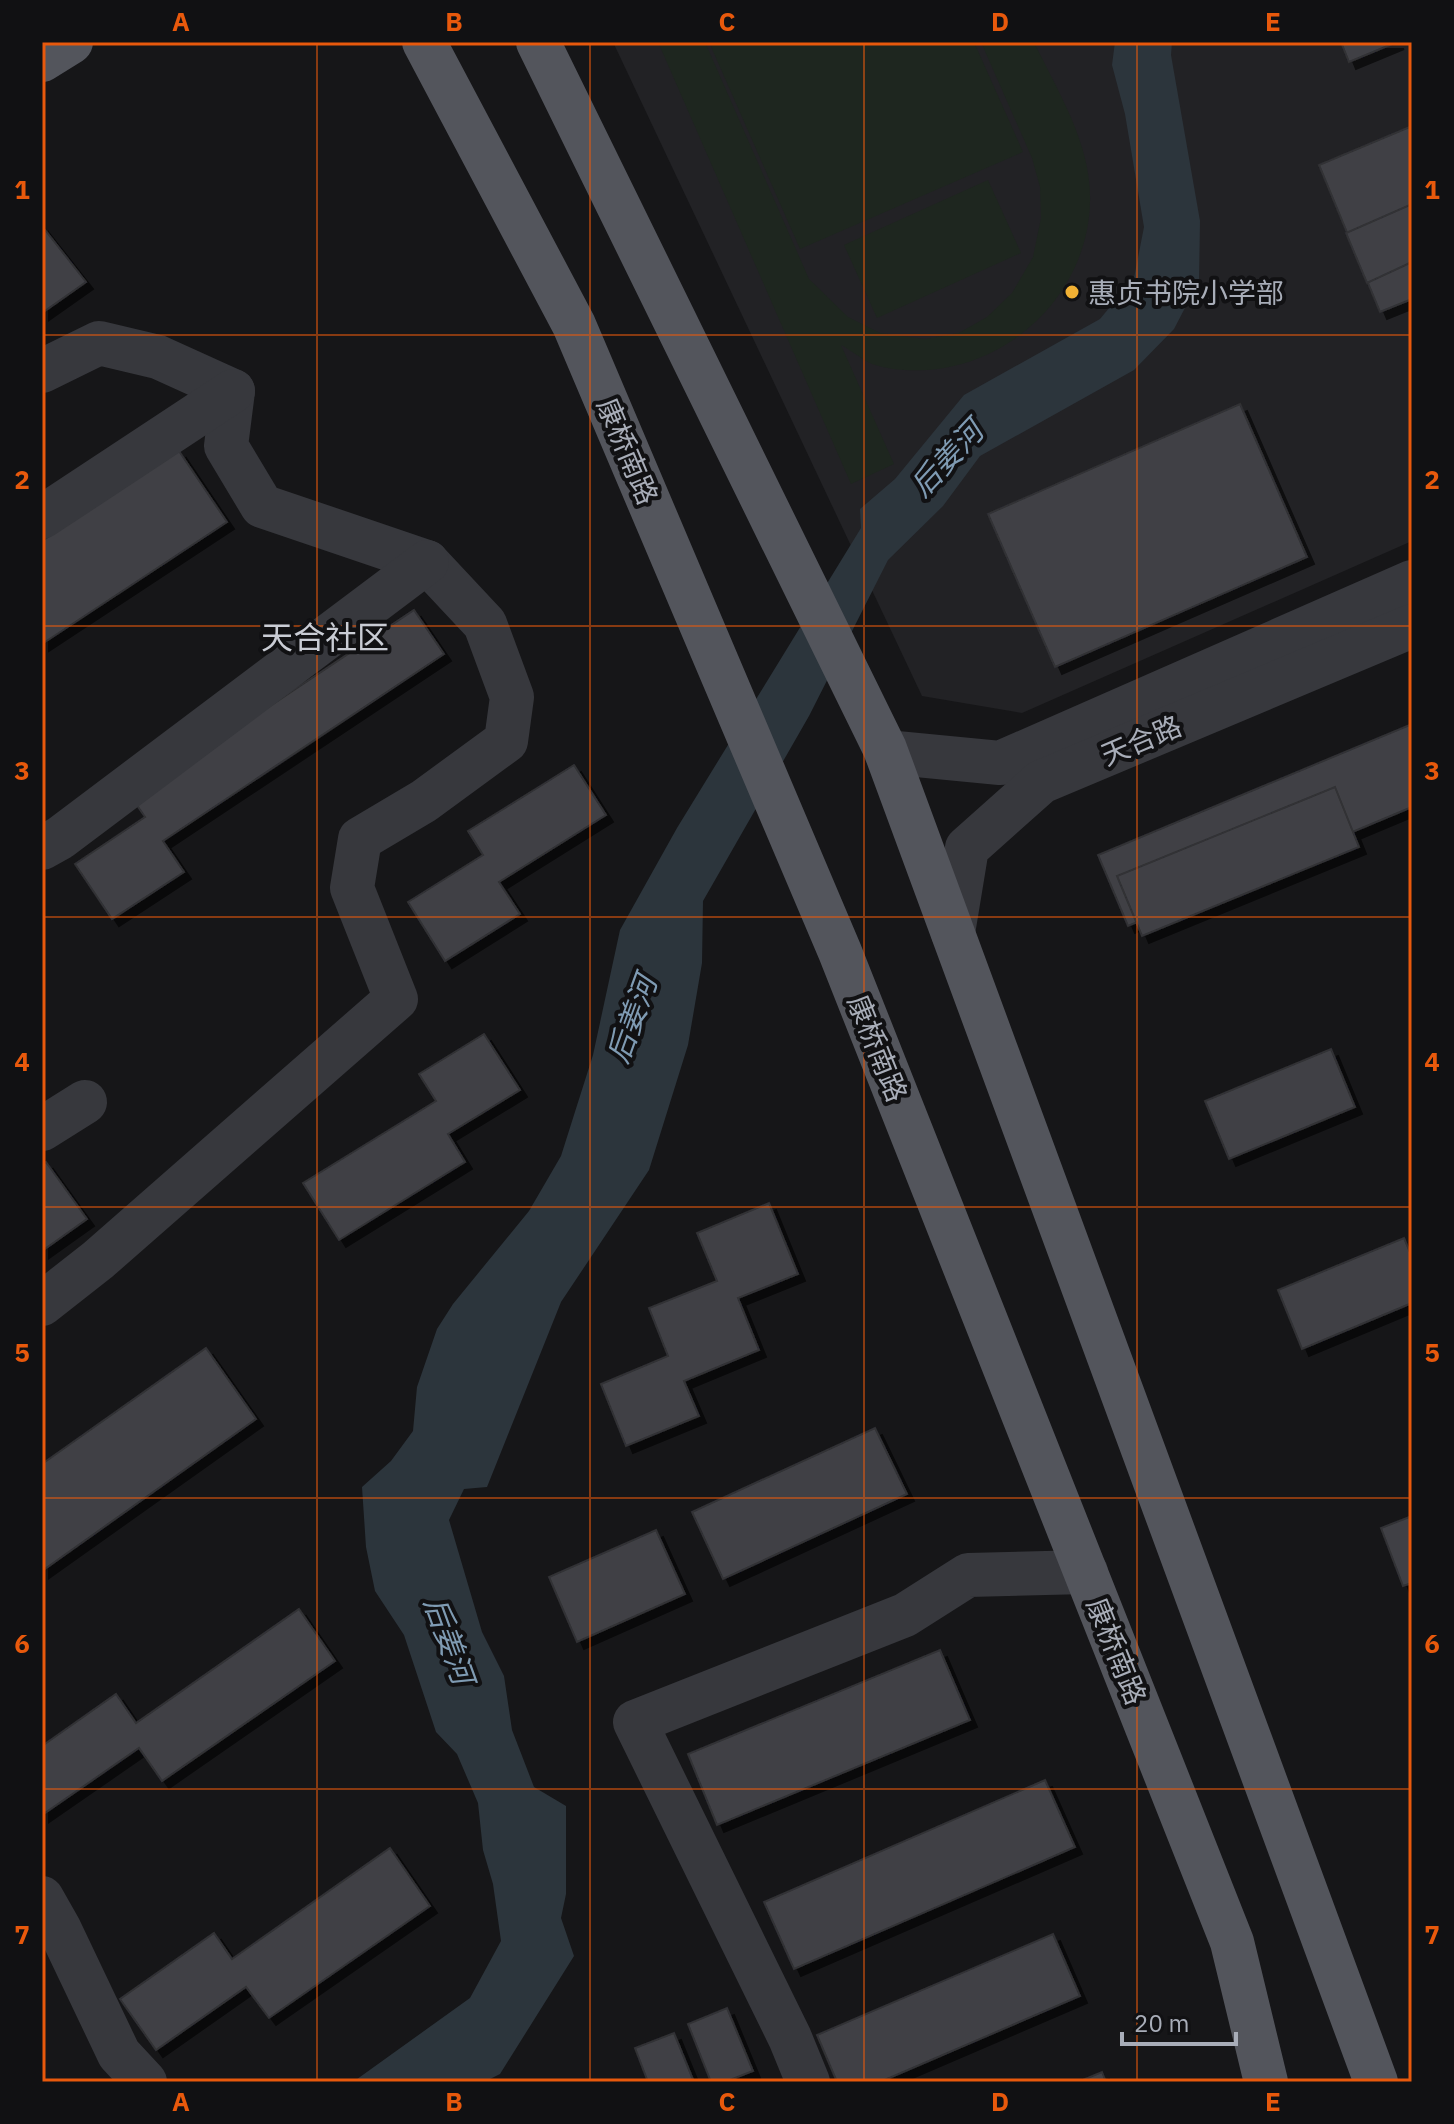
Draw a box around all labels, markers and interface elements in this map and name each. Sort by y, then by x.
text: A [172,4,190,38]
text: B [445,4,463,38]
text: C [719,4,736,38]
text: D [991,4,1009,38]
text: E [1265,4,1281,38]
text: 1 [14,172,30,206]
text: 1 [1424,172,1440,206]
place label: 惠贞书院小学部 [1088,274,1284,311]
marker: 惠贞书院小学部 [1063,283,1081,301]
street label: 康桥南路 [589,392,667,510]
water label: 后姜河 [901,408,994,504]
text: 2 [14,462,30,496]
text: 2 [1424,462,1440,496]
district label: 天合社区 [261,616,389,658]
street label: 天合路 [1095,707,1187,773]
text: 3 [14,753,30,787]
text: 3 [1424,753,1440,787]
water label: 后姜河 [597,965,666,1068]
street label: 康桥南路 [840,989,916,1107]
text: 4 [14,1044,30,1078]
text: 4 [1424,1044,1440,1078]
text: 5 [14,1335,30,1369]
text: 5 [1424,1335,1440,1369]
water label: 后姜河 [416,1591,485,1694]
street label: 康桥南路 [1079,1592,1155,1710]
text: 6 [14,1626,30,1660]
text: 6 [1424,1626,1440,1660]
text: 7 [14,1917,30,1951]
text: 7 [1424,1917,1440,1951]
scale bar [1122,1996,1236,2046]
text: 20 m [1134,2007,1189,2039]
text: A [172,2084,190,2118]
text: B [445,2084,463,2118]
text: C [719,2084,736,2118]
text: D [991,2084,1009,2118]
text: E [1265,2084,1281,2118]

